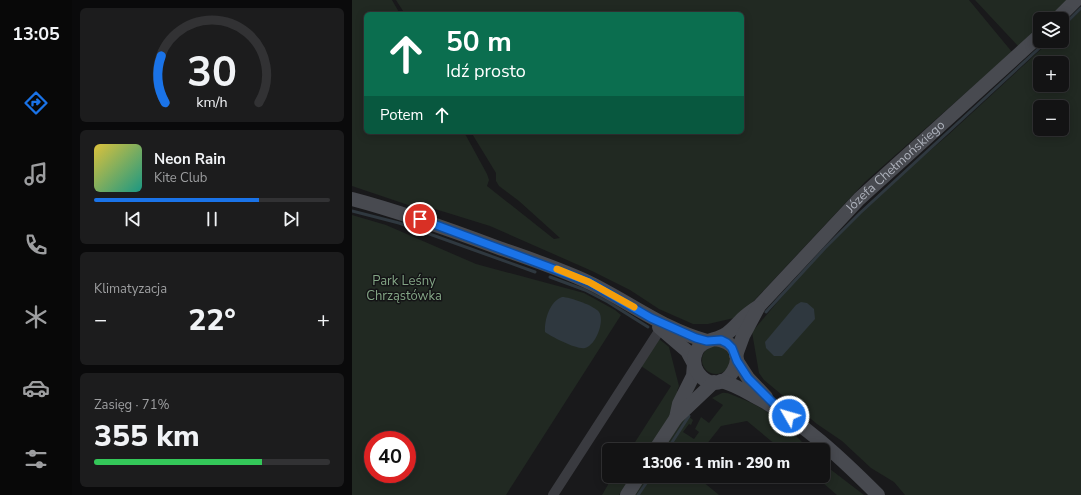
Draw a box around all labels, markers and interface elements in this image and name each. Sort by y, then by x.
map controls [1033,12,1069,136]
button: layers [1033,12,1069,48]
text: 13:05 [12,22,60,46]
text: 50 m [446,23,512,61]
icon: ahead [380,28,432,80]
text: 30 [187,44,237,101]
button: + [1033,56,1069,92]
text: Idź prosto [446,59,526,83]
icon: directions [22,89,50,117]
text: km/h [196,92,228,111]
button: − [1033,100,1069,136]
icon: ahead [431,104,453,126]
text: Potem [380,105,423,125]
street label: Józefa Chełmońskiego [841,116,949,217]
text: Neon Rain [154,149,226,169]
icon: music [22,160,50,188]
text: Kite Club [154,169,207,187]
pin [403,202,437,236]
icon: previous [122,208,144,230]
icon: pause [201,208,223,230]
icon: next [280,208,302,230]
icon: arrive [409,208,431,230]
icon: phone [22,231,50,259]
park label: Park Leśny Chrząstówka [366,272,442,305]
text: Klimatyzacja [94,280,167,298]
text: 22° [188,300,236,341]
icon: climate [22,303,50,331]
text: − [94,305,107,335]
text: + [317,305,330,335]
icon: car [22,374,50,402]
position arrow [768,395,810,437]
text: Zasięg · 71% [94,396,170,414]
text: 355 km [94,416,200,457]
speed limit sign: 40 [364,431,416,483]
icon: filters [22,445,50,473]
text: 13:06 · 1 min · 290 m [642,453,790,473]

